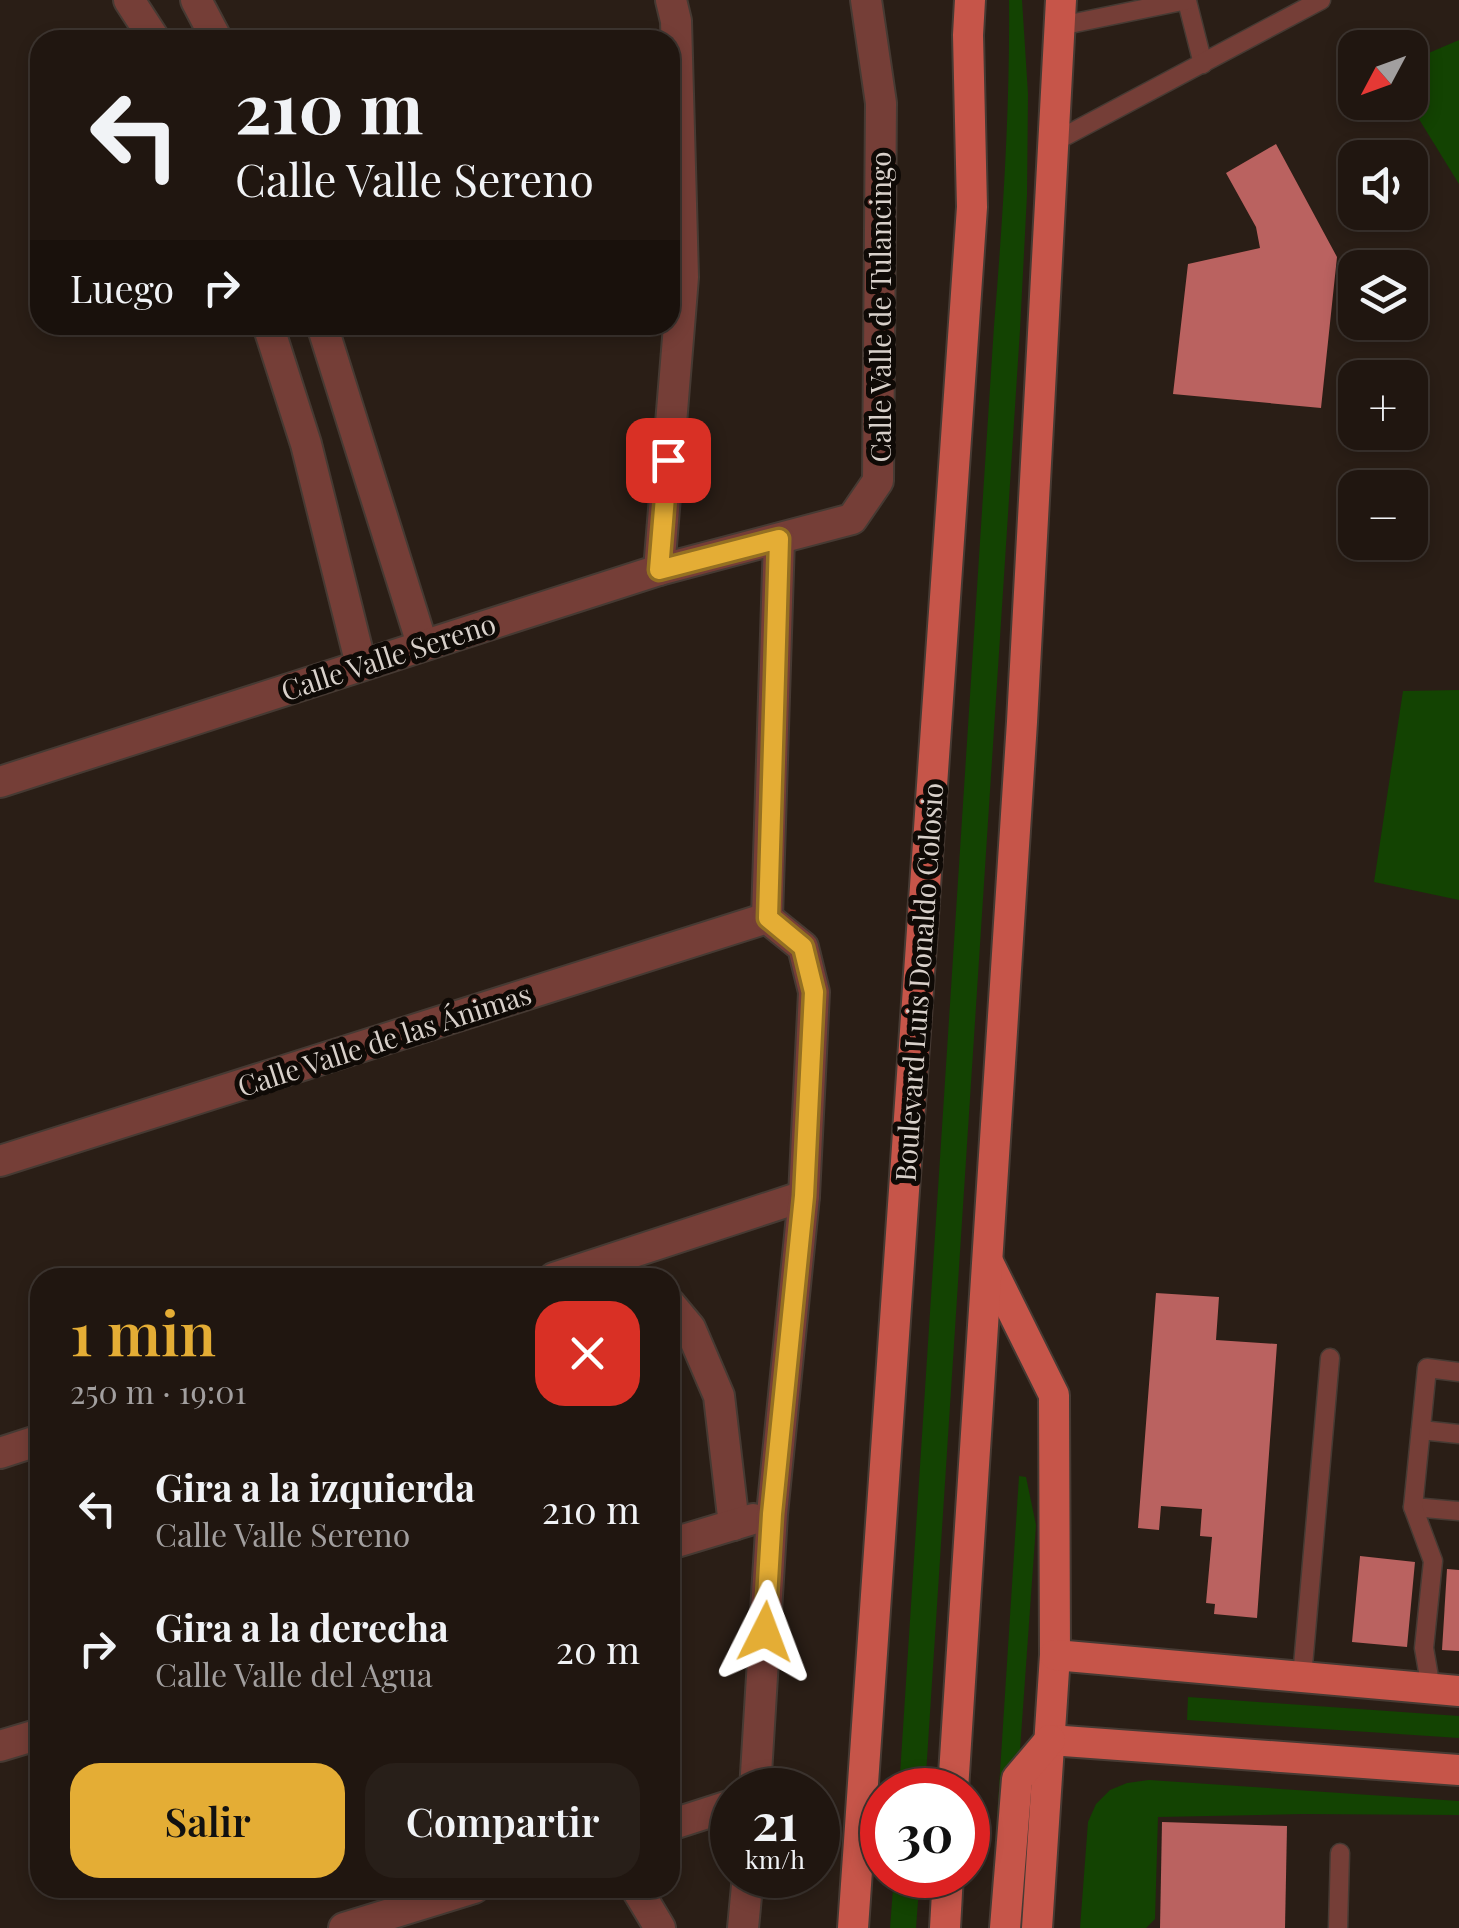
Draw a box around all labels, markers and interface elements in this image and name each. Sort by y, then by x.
north arrow [1338,30,1428,120]
map controls [1338,30,1428,560]
text: 210 m [235,58,423,152]
icon: left [70,70,200,200]
button: sound [1338,140,1428,230]
text: Calle Valle Sereno [235,148,594,208]
street label: Calle Valle de Tulancingo [861,151,898,463]
button: layers [1338,250,1428,340]
icon: right [194,260,249,315]
text: Luego [70,262,174,313]
button: + [1338,360,1428,450]
pin [626,418,711,503]
icon: arrive [641,433,696,488]
button: − [1338,470,1428,560]
street label: Calle Valle Sereno [276,604,500,708]
street label: Boulevard Luis Donaldo Colosio [886,781,950,1183]
street label: Calle Valle de las Ánimas [232,974,536,1104]
text: 1 min [70,1291,216,1371]
button: close [535,1301,640,1406]
text: 250 m · 19:01 [70,1369,246,1412]
text: Gira a la izquierda [155,1461,475,1512]
icon: left [70,1481,125,1536]
text: 210 m [542,1483,640,1534]
text: Calle Valle Sereno [155,1512,410,1555]
position arrow [713,1580,817,1684]
text: Gira a la derecha [155,1601,449,1652]
icon: right [70,1621,125,1676]
text: 20 m [556,1623,640,1674]
text: Calle Valle del Agua [155,1652,433,1695]
button: Salir [70,1763,345,1878]
button: Compartir [365,1763,640,1878]
speed limit sign: 30 [860,1768,990,1898]
text: 21 [752,1787,798,1854]
text: km/h [745,1842,805,1875]

